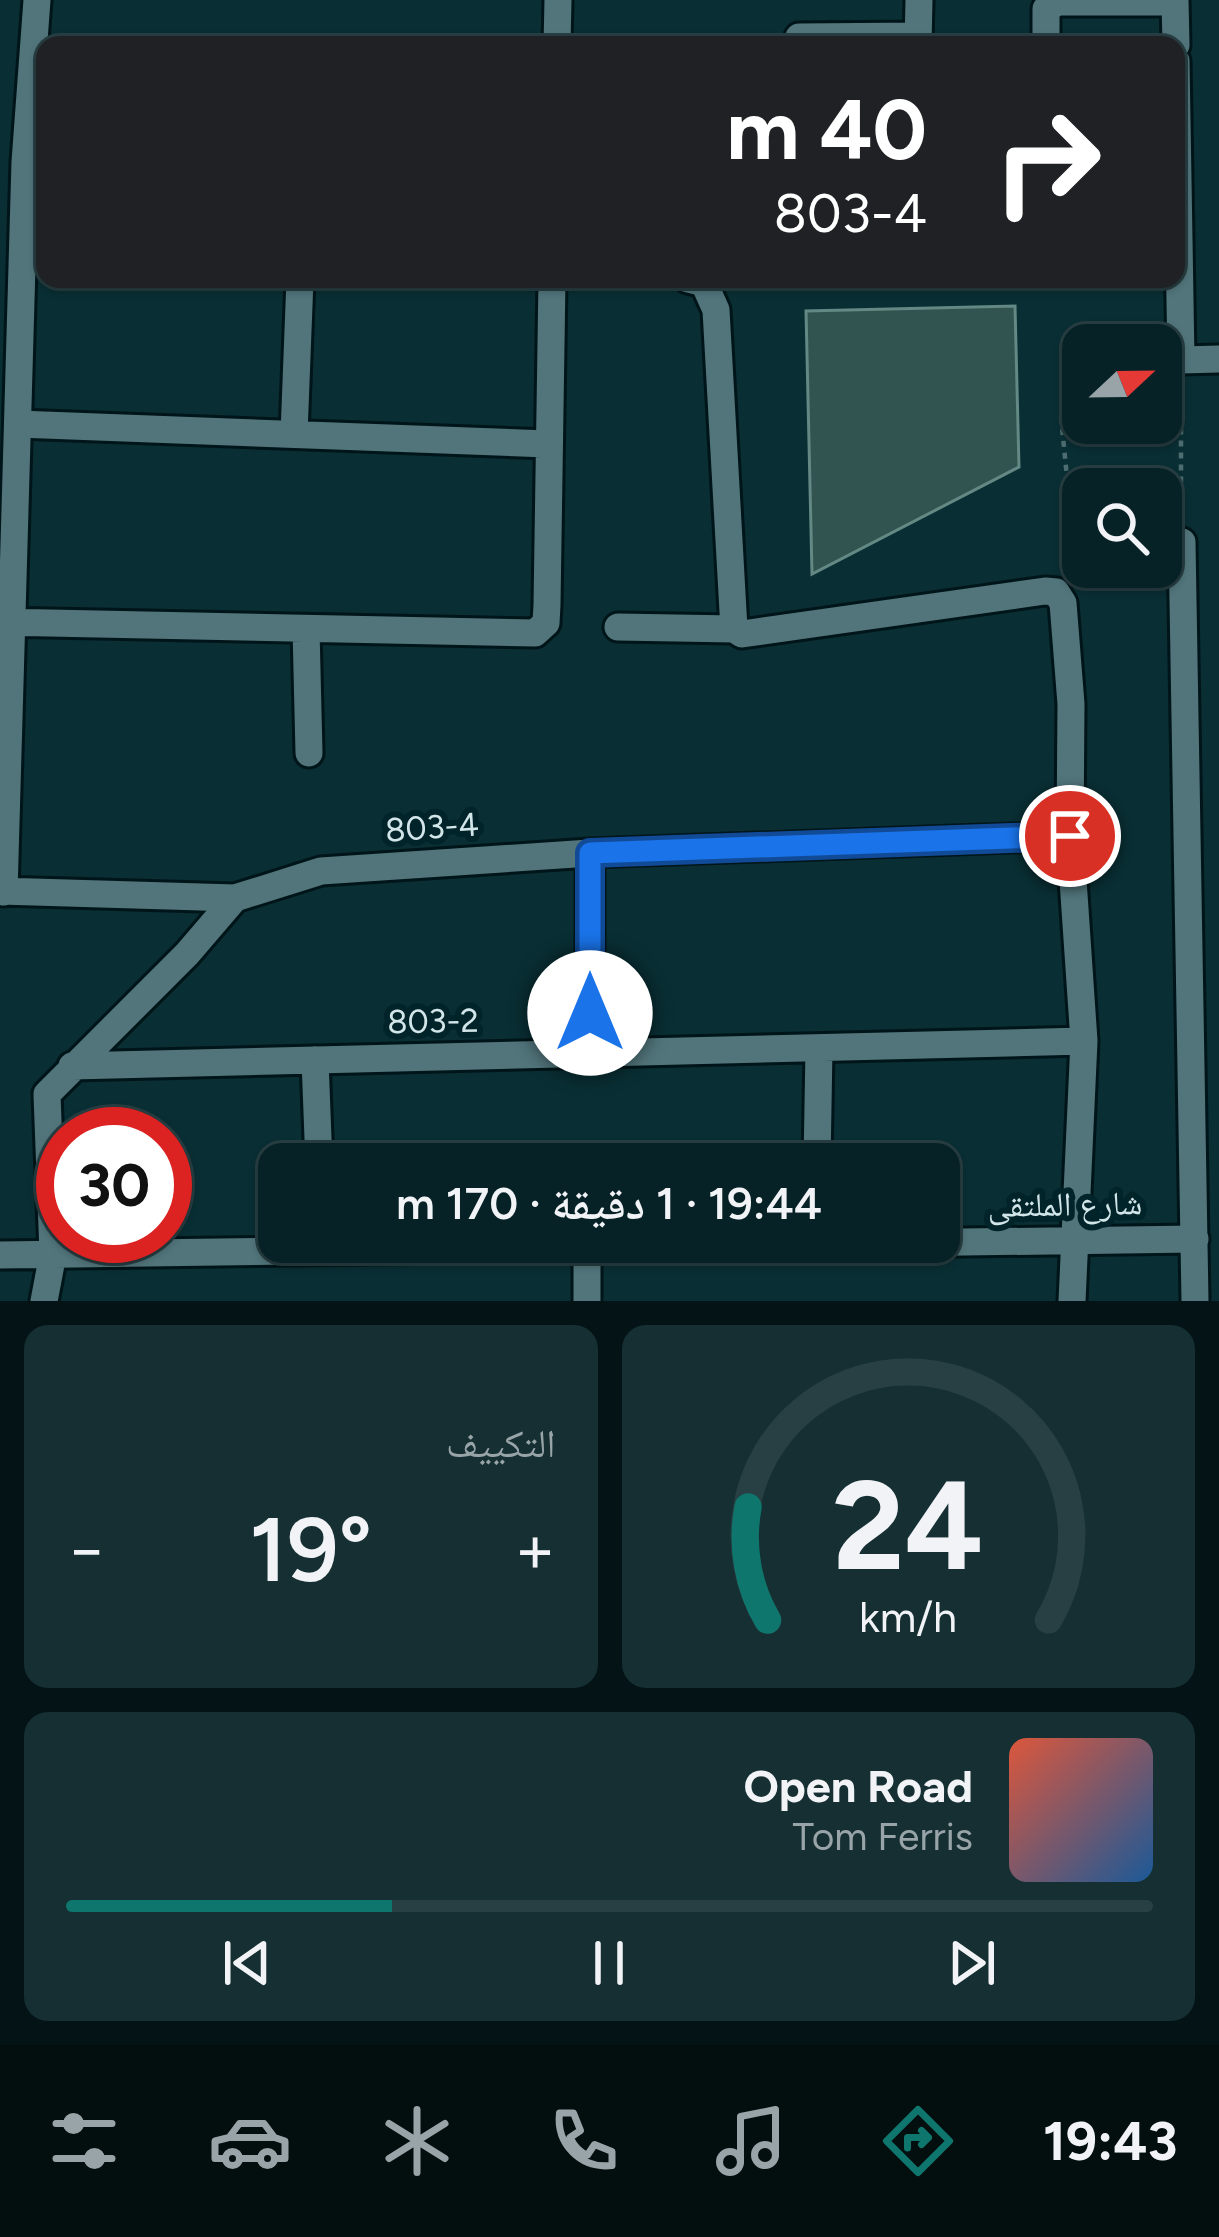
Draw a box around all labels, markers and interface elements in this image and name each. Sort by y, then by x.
text: 40 m [726,79,927,180]
icon: right [969,84,1125,240]
text: 803-4 [774,181,927,246]
north arrow [1062,324,1182,444]
map controls [1062,324,1182,588]
button: search [1062,468,1182,588]
pin [1019,785,1121,887]
icon: arrive [1037,803,1103,869]
street label: 803-4 [384,804,480,850]
position arrow [527,950,653,1076]
street label: 803-2 [387,1001,479,1041]
speed limit sign: 30 [36,1107,192,1263]
text: 19:44 · 1 دقيقة · 170 m [396,1176,822,1230]
street label: شارع الملتقى [987,1183,1143,1226]
text: التكييف [446,1420,556,1467]
text: 24 [833,1450,984,1600]
text: 19° [249,1495,372,1604]
text: − [66,1509,107,1589]
text: + [514,1509,556,1589]
text: km/h [859,1590,957,1642]
text: Open Road [743,1759,973,1813]
text: Tom Ferris [793,1813,973,1860]
icon: previous [214,1930,280,1996]
icon: pause [576,1930,642,1996]
icon: next [939,1930,1005,1996]
icon: filters [42,2099,126,2183]
icon: car [208,2099,292,2183]
icon: climate [375,2099,459,2183]
icon: phone [542,2099,626,2183]
icon: music [709,2099,793,2183]
icon: directions [876,2099,960,2183]
text: 19:43 [1043,2109,1178,2174]

